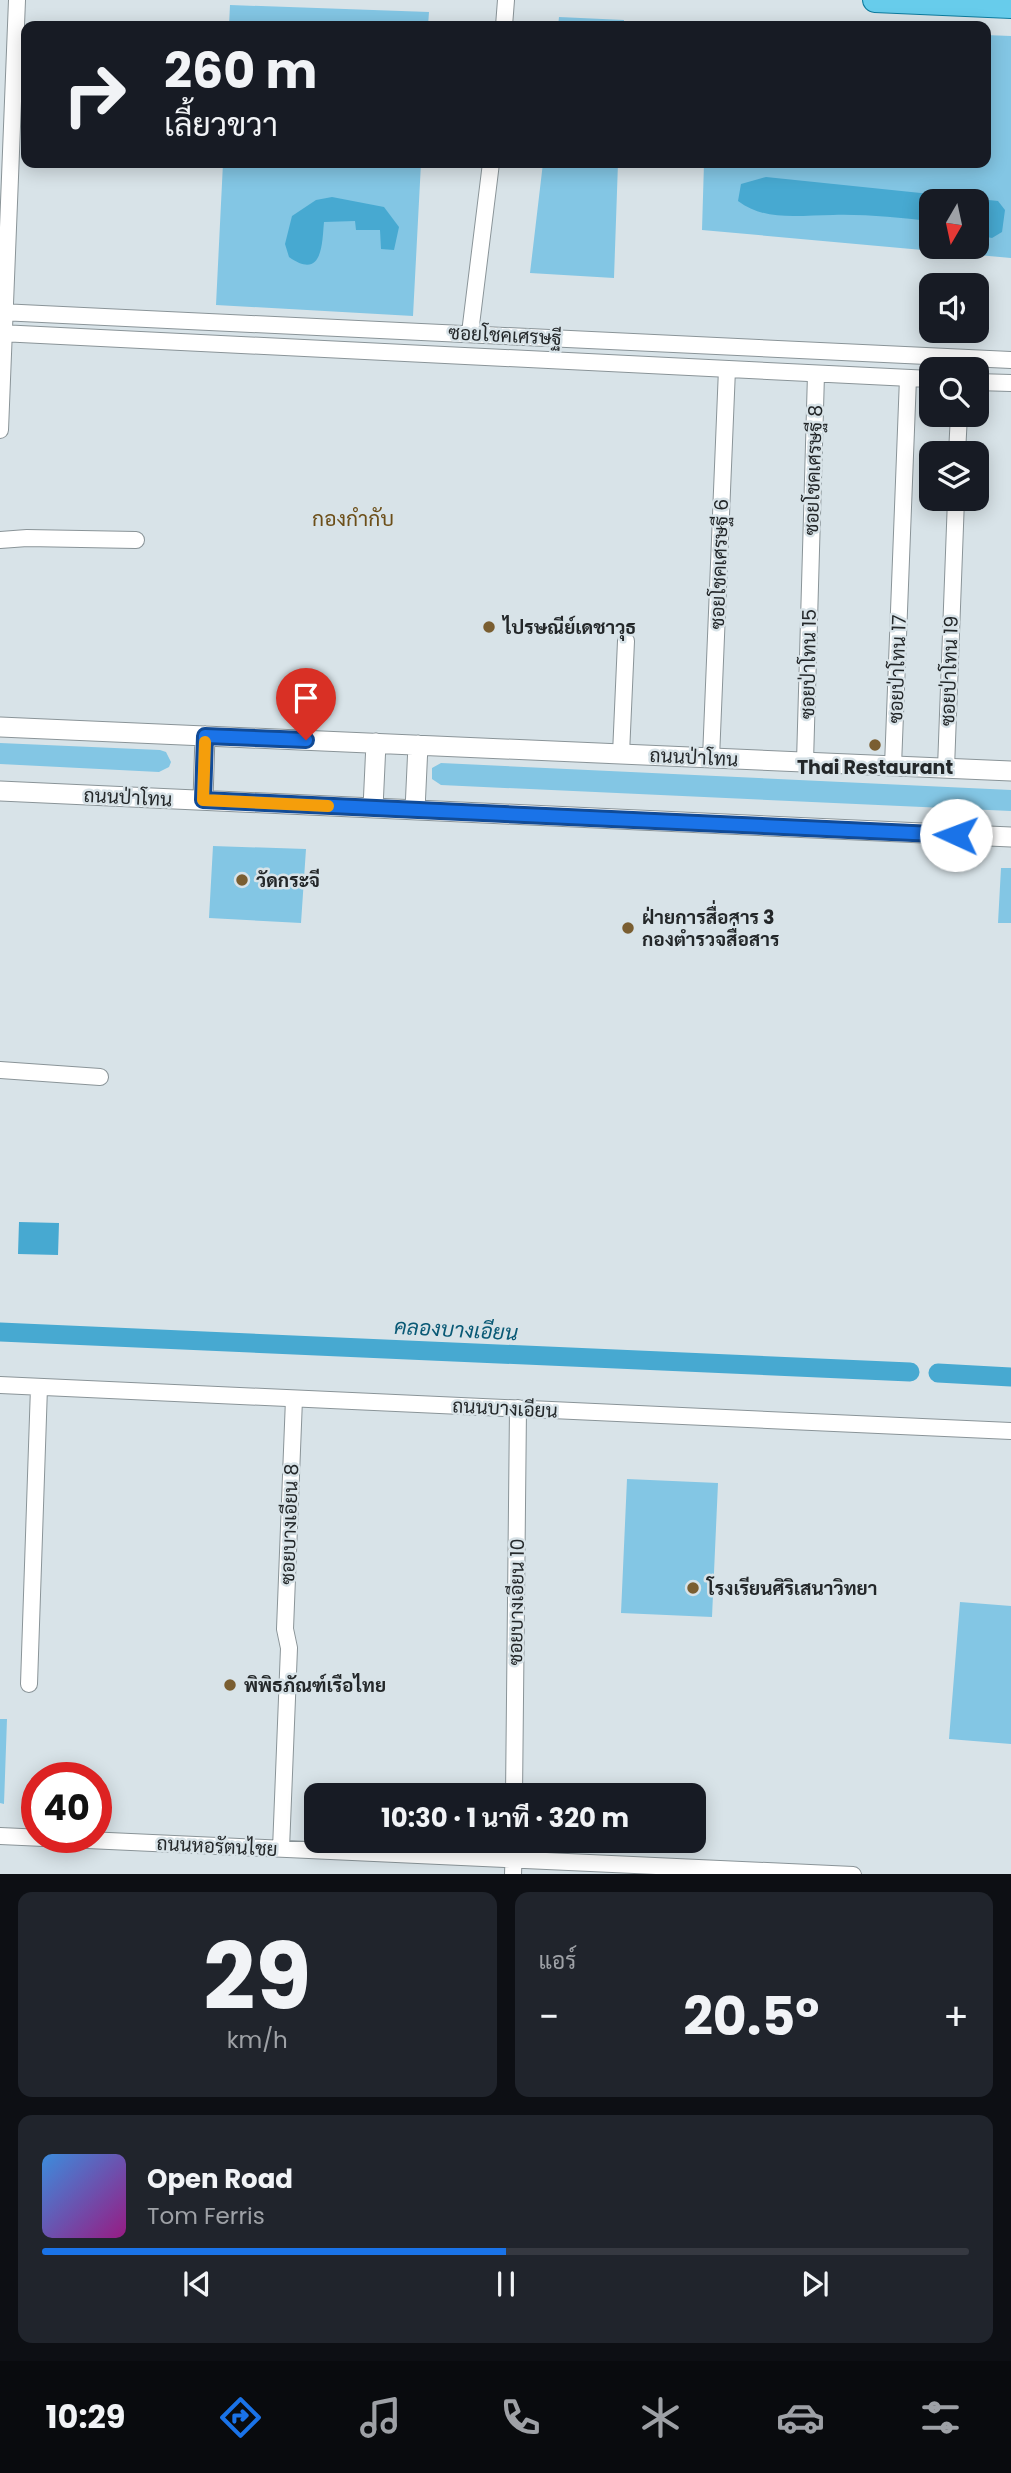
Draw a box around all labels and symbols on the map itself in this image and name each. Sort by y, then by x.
north arrow [919,189,989,259]
street label: ซอยโชคเศรษฐี [448,319,562,352]
street label: ซอยโชคเศรษฐี 8 [798,404,829,536]
street label: ซอยโชคเศรษฐี 6 [704,498,735,630]
district label: กองกำกับ [312,504,394,533]
street label: ซอยป่าโทน 15 [794,609,823,719]
place label: ไปรษณีย์เดชาวุธ [501,614,636,642]
street label: ซอยป่าโทน 17 [882,614,913,724]
street label: ซอยป่าโทน 19 [934,615,965,727]
marker: ไปรษณีย์เดชาวุธ [481,619,497,635]
pin [276,668,336,740]
marker: Thai Restaurant [867,737,883,753]
street label: ถนนป่าโทน [649,742,739,773]
place label: Thai Restaurant [797,754,953,781]
street label: ถนนป่าโทน [83,782,173,813]
position arrow [919,798,993,872]
place label: วัดกระจี [256,867,320,894]
marker: วัดกระจี [234,872,250,888]
place label: ฝ่ายการสื่อสาร 3 กองตำรวจสื่อสาร [642,900,779,953]
marker: ฝ่ายการสื่อสาร 3 กองตำรวจสื่อสาร [620,920,636,936]
water label: คลองบางเอียน [393,1312,519,1347]
street label: ถนนบางเอียน [452,1392,558,1425]
street label: ซอยบางเอียน 8 [274,1463,305,1585]
street label: ซอยบางเอียน 10 [502,1538,531,1666]
place label: โรงเรียนศิริเสนาวิทยา [706,1575,877,1602]
marker: โรงเรียนศิริเสนาวิทยา [685,1580,701,1596]
place label: พิพิธภัณฑ์เรือไทย [244,1672,386,1699]
marker: พิพิธภัณฑ์เรือไทย [222,1677,238,1693]
speed limit sign: 40 [21,1762,112,1853]
street label: ถนนหอรัตนไชย [156,1830,278,1863]

